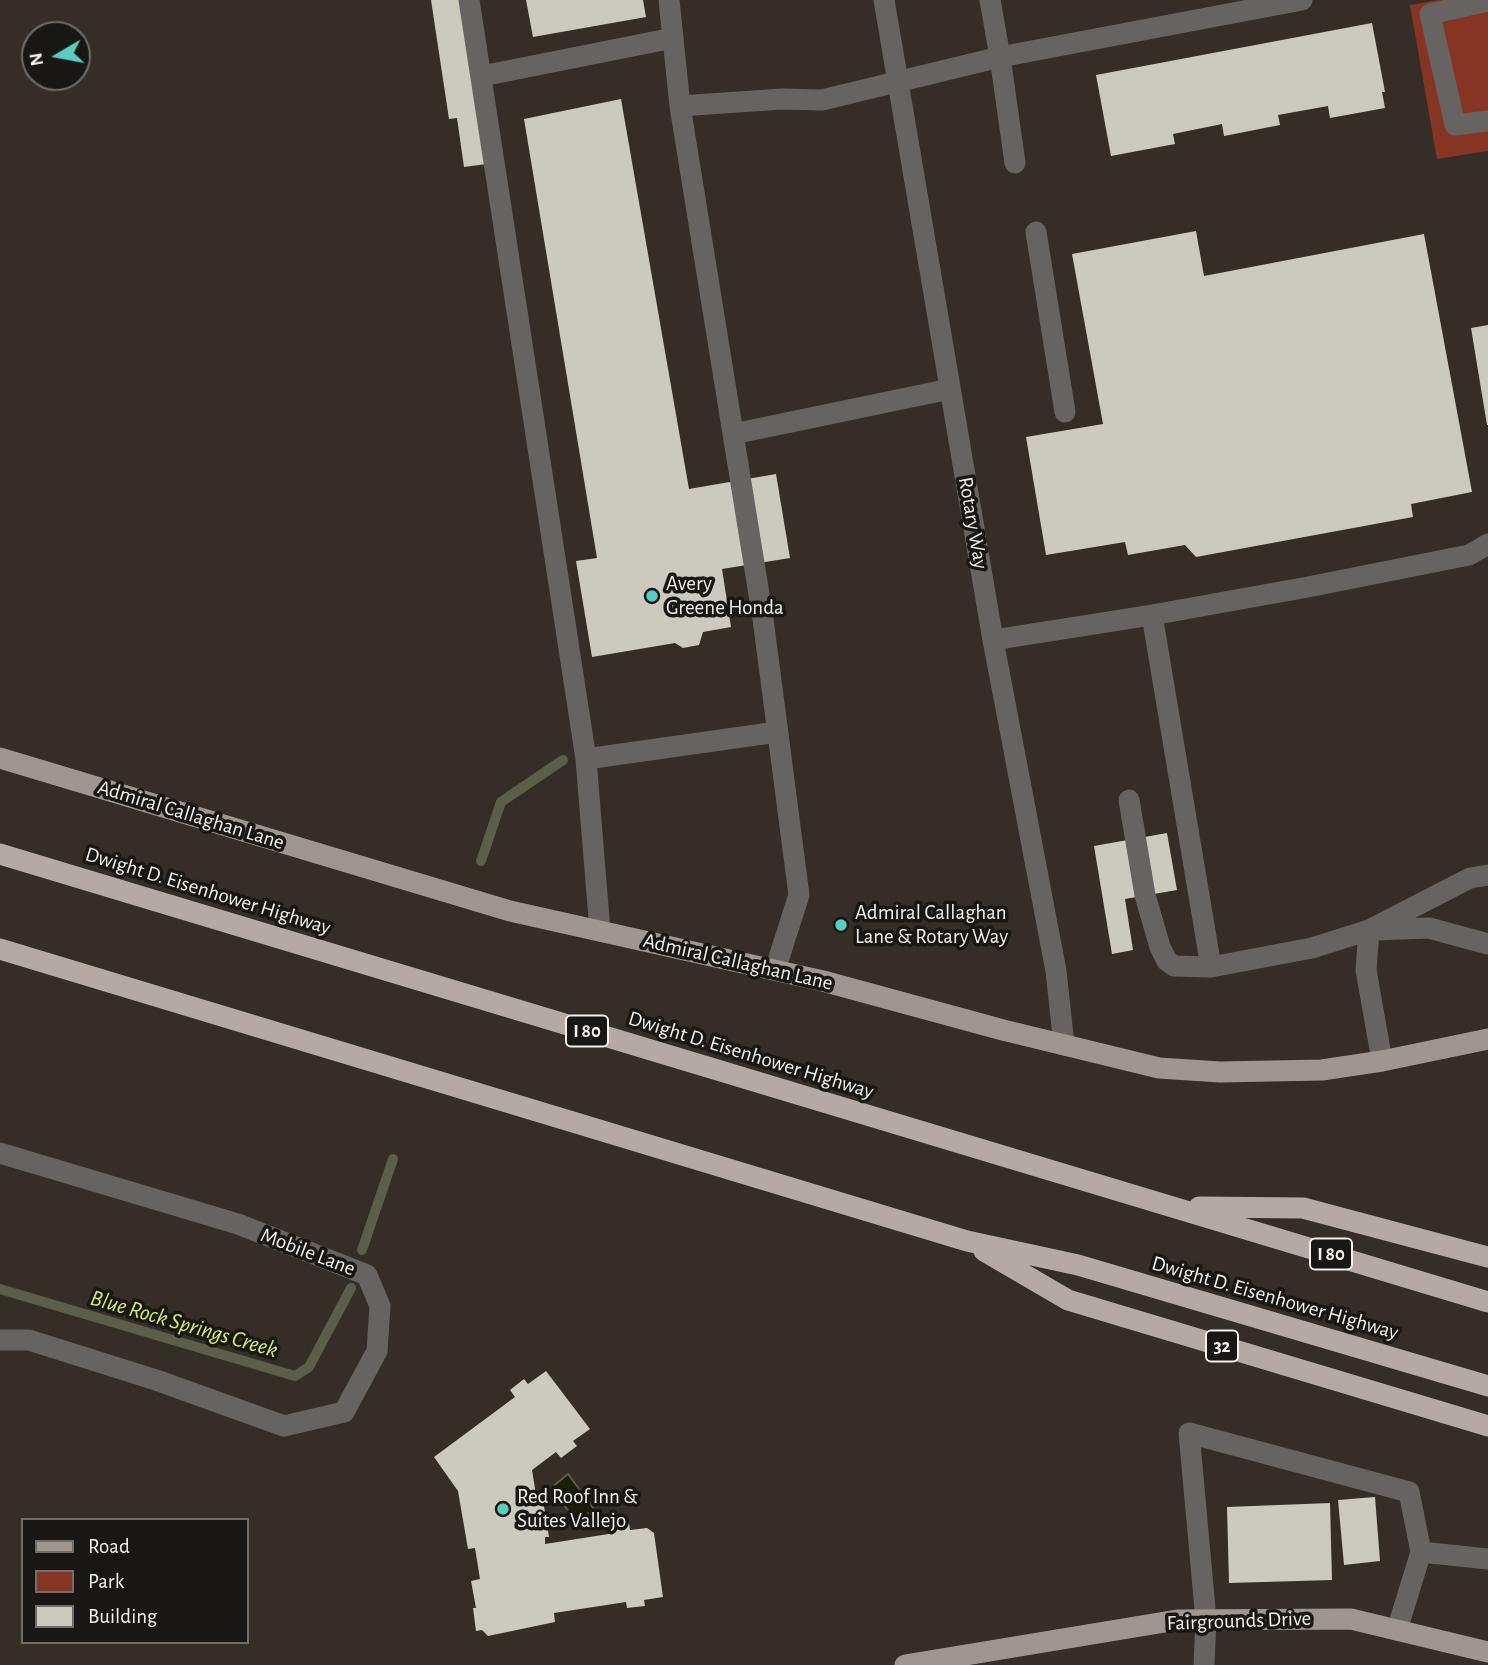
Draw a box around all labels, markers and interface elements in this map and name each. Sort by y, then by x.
north arrow [21,21,91,91]
text: N [26,51,47,68]
street label: Rotary Way [953,475,993,571]
place label: Avery Greene Honda [666,571,784,621]
marker: Avery Greene Honda [644,588,660,604]
street label: Admiral Callaghan Lane [95,775,287,855]
street label: Dwight D. Eisenhower Highway [82,842,334,940]
place label: Admiral Callaghan Lane & Rotary Way [855,900,1008,950]
marker: Admiral Callaghan Lane & Rotary Way [833,917,849,933]
street label: Admiral Callaghan Lane [641,928,835,996]
street label: Dwight D. Eisenhower Highway [625,1006,877,1104]
road number: I 80 [566,1015,608,1046]
street label: Mobile Lane [257,1222,359,1282]
road number: I 80 [1310,1238,1352,1270]
street label: Dwight D. Eisenhower Highway [1149,1251,1401,1345]
water label: Blue Rock Springs Creek [87,1284,281,1364]
road number: 32 [1206,1330,1238,1362]
place label: Red Roof Inn & Suites Vallejo [517,1484,638,1534]
marker: Red Roof Inn & Suites Vallejo [495,1501,511,1517]
legend [21,1518,248,1644]
text: Road [88,1536,130,1557]
text: Park [88,1571,124,1592]
text: Building [88,1606,157,1627]
street label: Fairgrounds Drive [1166,1606,1312,1636]

